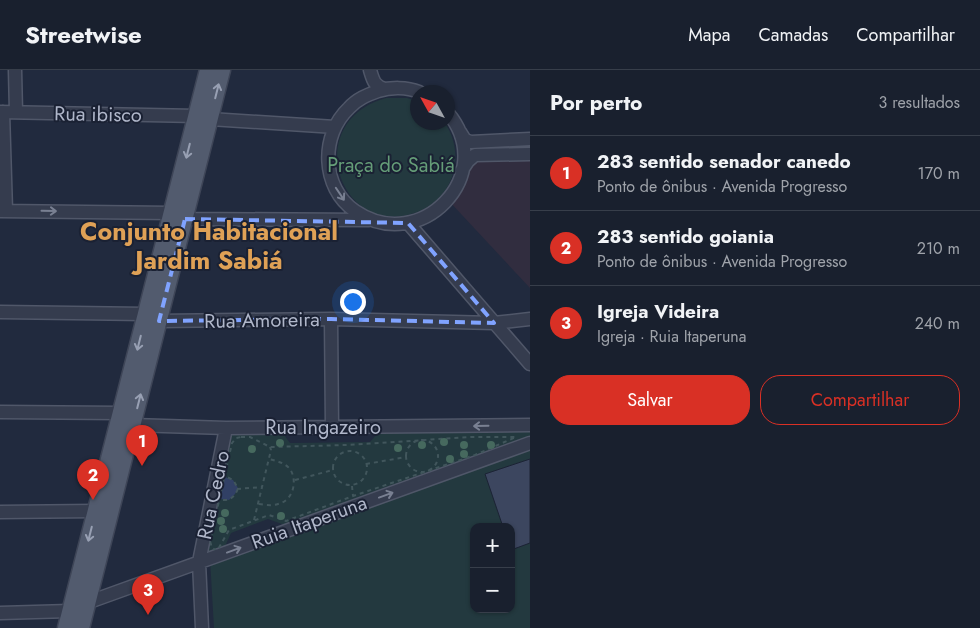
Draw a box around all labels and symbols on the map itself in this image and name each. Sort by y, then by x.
one-way arrow [213,84,222,100]
north arrow [410,85,455,130]
street label: Rua ibisco [54,99,142,130]
one-way arrow [182,143,192,159]
park label: Praça do Sabiá [327,151,455,180]
one-way arrow [335,187,345,201]
one-way arrow [40,206,56,216]
district label: Conjunto Habitacional Jardim Sabiá [80,213,338,278]
your location [340,289,366,315]
street label: Rua Amoreira [204,305,320,336]
one-way arrow [133,334,143,350]
one-way arrow [135,394,144,410]
street label: Rua Ingazeiro [265,413,381,442]
one-way arrow [474,421,490,431]
pin: 1 [126,425,158,466]
street label: Rua Cedro [190,448,237,542]
pin: 2 [77,459,109,500]
street label: Ruia Itaperuna [247,488,371,557]
one-way arrow [378,490,394,499]
one-way arrow [85,526,94,542]
one-way arrow [225,545,241,554]
pin: 3 [132,574,164,615]

